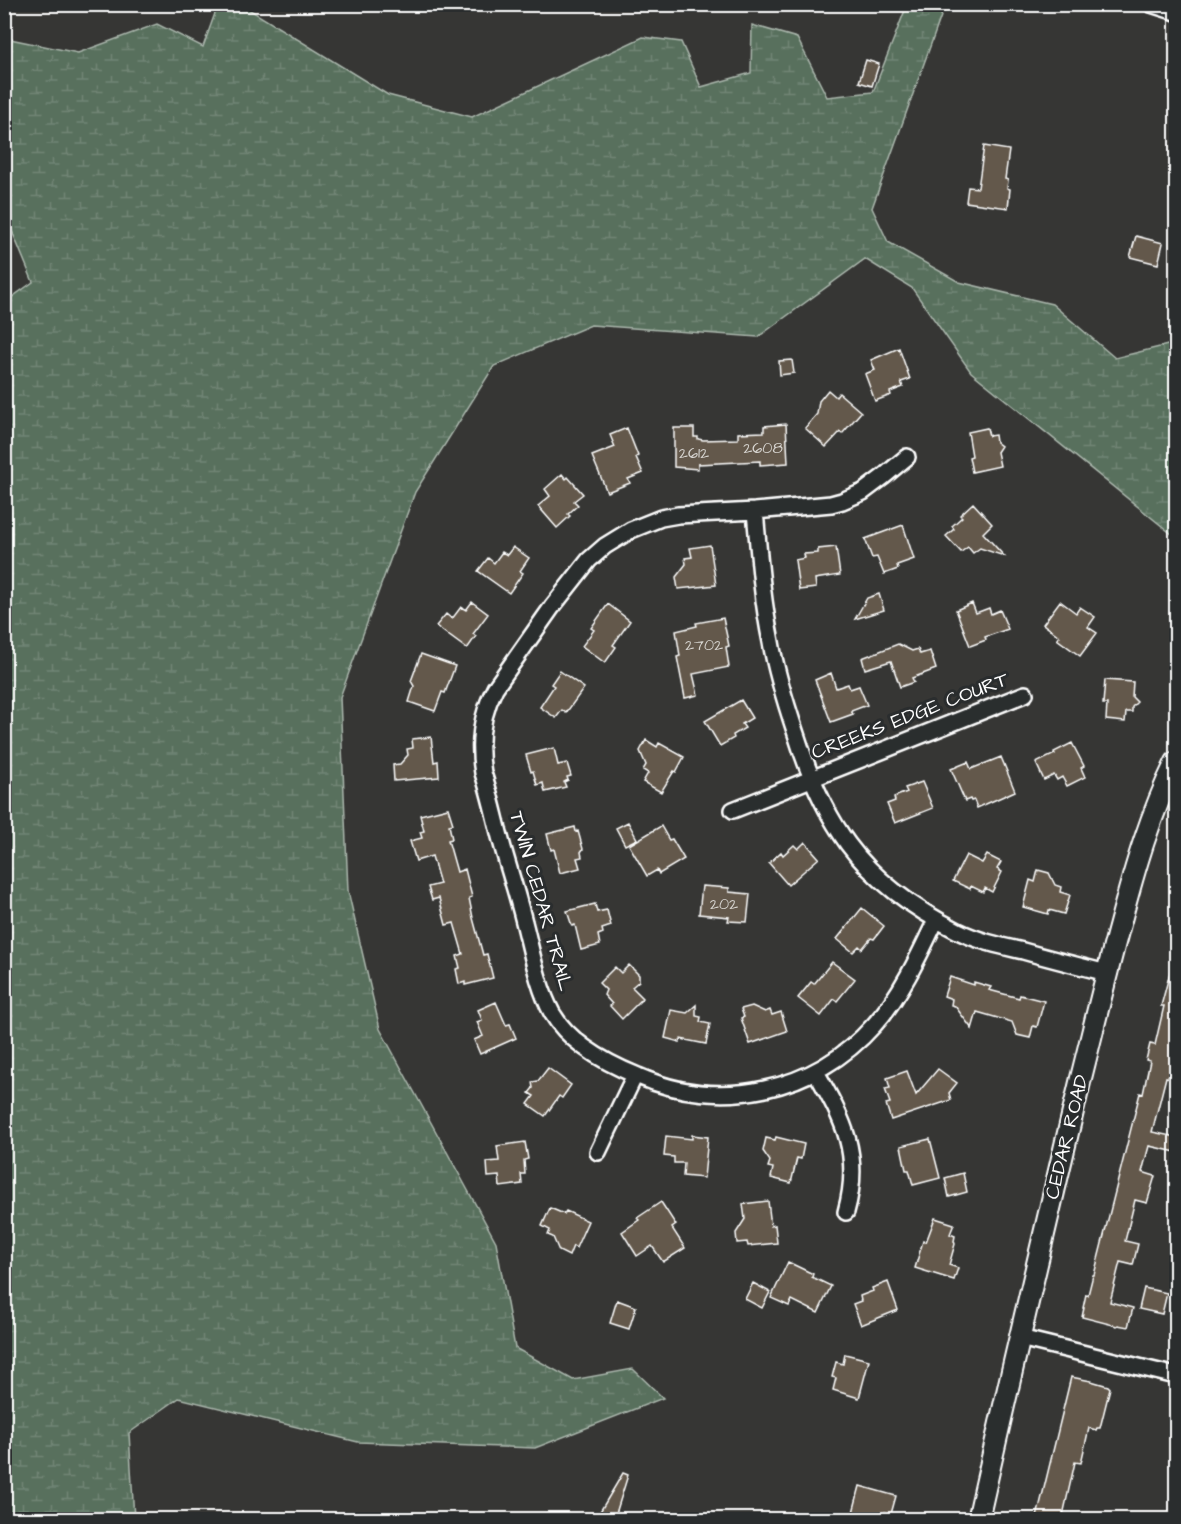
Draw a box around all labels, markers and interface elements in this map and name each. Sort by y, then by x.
house number: 2608 [743,437,783,459]
house number: 2612 [679,442,709,464]
house number: 2702 [685,634,723,656]
street label: CREEKS EDGE COURT [807,665,1013,767]
street label: TWIN CEDAR TRAIL [502,808,580,994]
house number: 202 [710,893,738,915]
street label: CEDAR ROAD [1038,1072,1096,1202]

